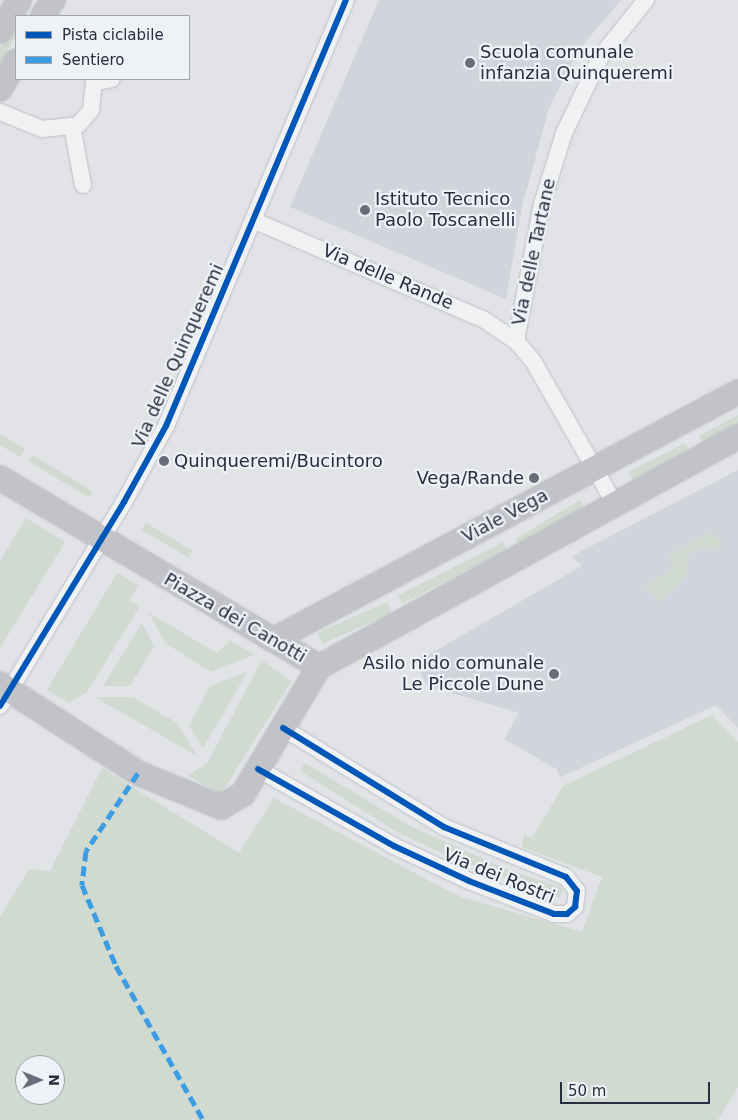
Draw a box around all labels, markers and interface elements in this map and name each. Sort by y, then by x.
legend [15,15,190,80]
text: Pista ciclabile [62,26,164,44]
place label: Scuola comunale infanzia Quinqueremi [480,42,673,84]
text: Sentiero [62,51,125,69]
marker: Scuola comunale infanzia Quinqueremi [464,57,476,69]
street label: Via delle Tartane [508,176,560,328]
place label: Istituto Tecnico Paolo Toscanelli [375,189,516,232]
marker: Istituto Tecnico Paolo Toscanelli [359,204,371,216]
street label: Via delle Rande [319,240,457,314]
street label: Via delle Quinqueremi [128,260,228,452]
place label: Quinqueremi/Bucintoro [174,450,383,472]
marker: Quinqueremi/Bucintoro [158,455,170,467]
place label: Vega/Rande [416,467,524,489]
marker: Vega/Rande [528,472,540,484]
street label: Viale Vega [458,484,552,548]
street label: Piazza dei Canotti [160,569,310,667]
place label: Asilo nido comunale Le Piccole Dune [363,653,544,696]
marker: Asilo nido comunale Le Piccole Dune [548,668,560,680]
street label: Via dei Rostri [440,844,558,908]
north arrow [15,1055,65,1105]
scale bar [563,1072,713,1104]
text: N [46,1074,62,1086]
text: 50 m [568,1082,606,1100]

